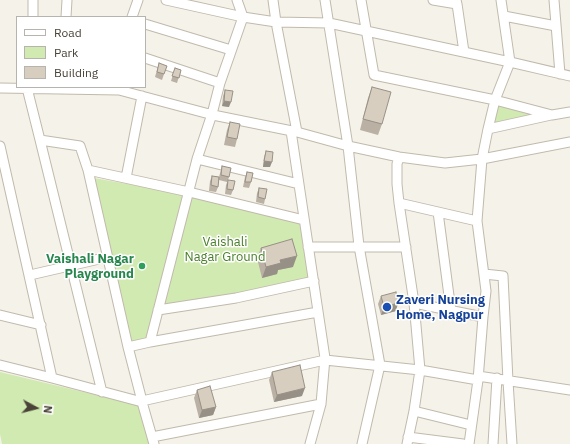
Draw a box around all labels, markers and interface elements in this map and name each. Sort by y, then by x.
legend [16,16,146,88]
text: Road [54,25,82,40]
text: Park [54,45,78,60]
text: Building [54,65,98,80]
park label: Vaishali Nagar Ground [184,234,266,265]
place label: Vaishali Nagar Playground [46,251,134,282]
marker: Vaishali Nagar Playground [137,261,147,271]
place label: Zaveri Nursing Home, Nagpur [396,292,485,323]
marker: Zaveri Nursing Home, Nagpur [381,301,393,313]
north arrow [16,388,56,428]
text: N [40,405,55,414]

